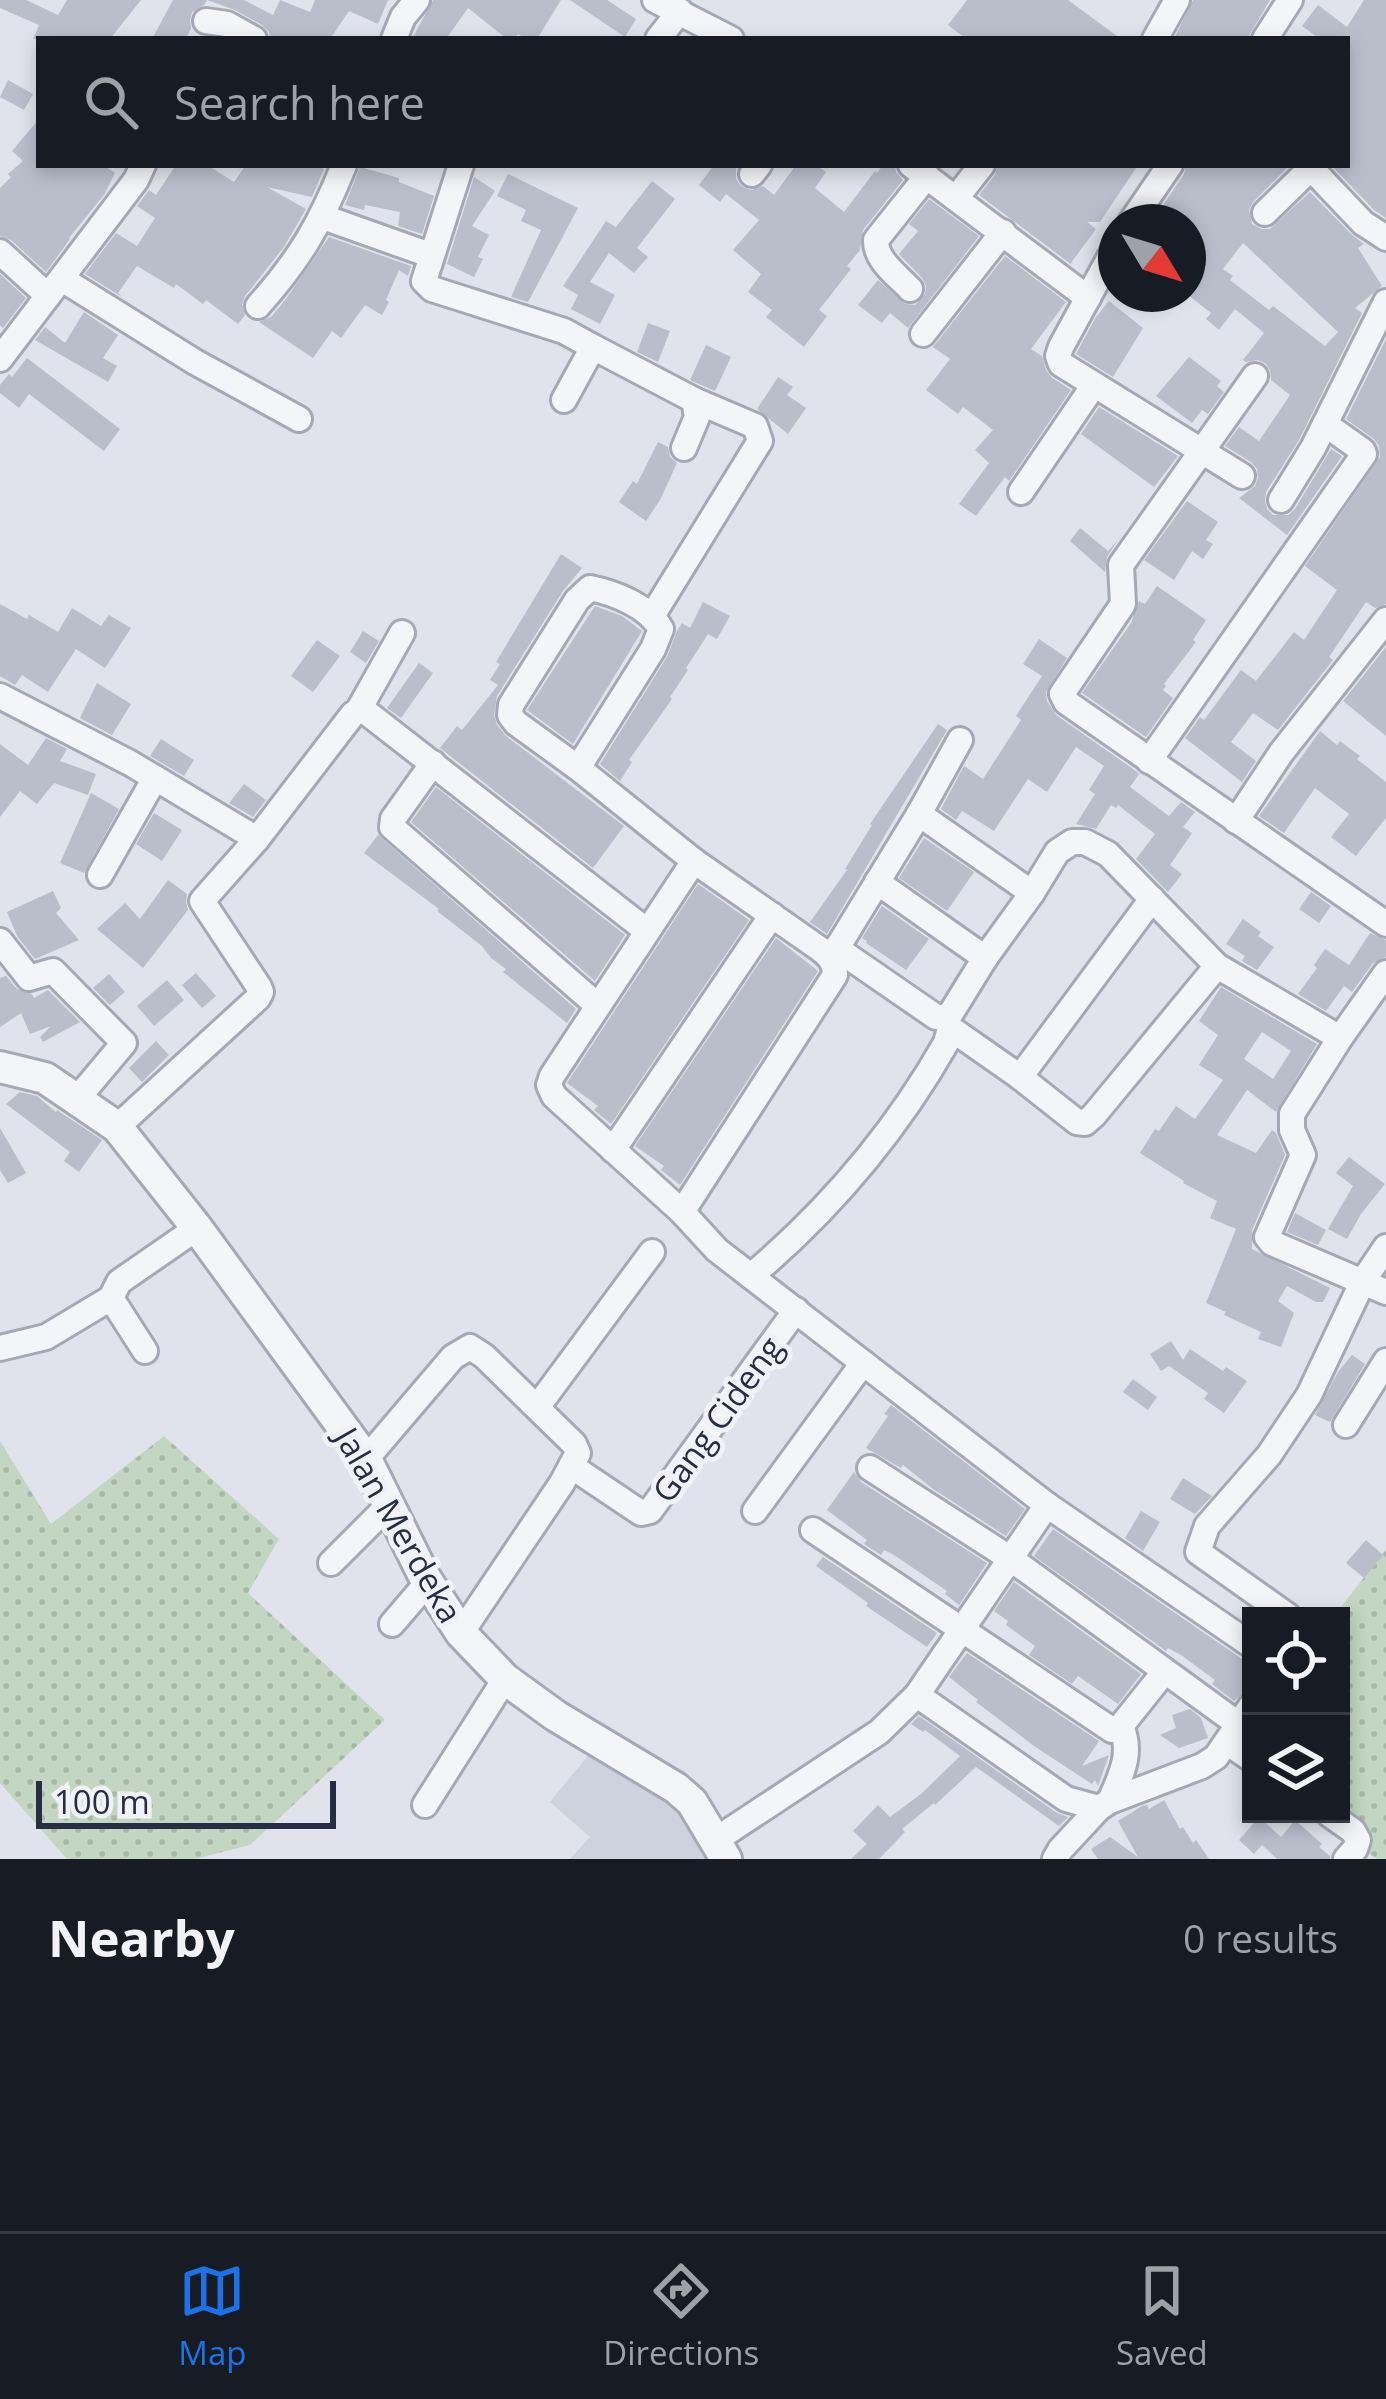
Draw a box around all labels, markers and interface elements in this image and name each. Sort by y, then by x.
search box [36,36,1350,168]
icon: search [78,69,144,135]
text: Search here [174,72,425,133]
north arrow [1098,204,1206,312]
street label: Gang Cideng [641,1327,793,1511]
street label: Jalan Merdeka [323,1416,473,1631]
map controls [1242,1607,1350,1823]
button: locate [1242,1607,1350,1715]
button: layers [1242,1715,1350,1823]
scale bar [36,1775,336,1828]
text: 100 m [54,1779,150,1824]
text: Nearby [48,1902,235,1972]
text: 0 results [1183,1911,1338,1964]
tab: Map [178,2258,247,2375]
tab: Directions [603,2258,759,2375]
tab: Saved [1116,2258,1208,2375]

